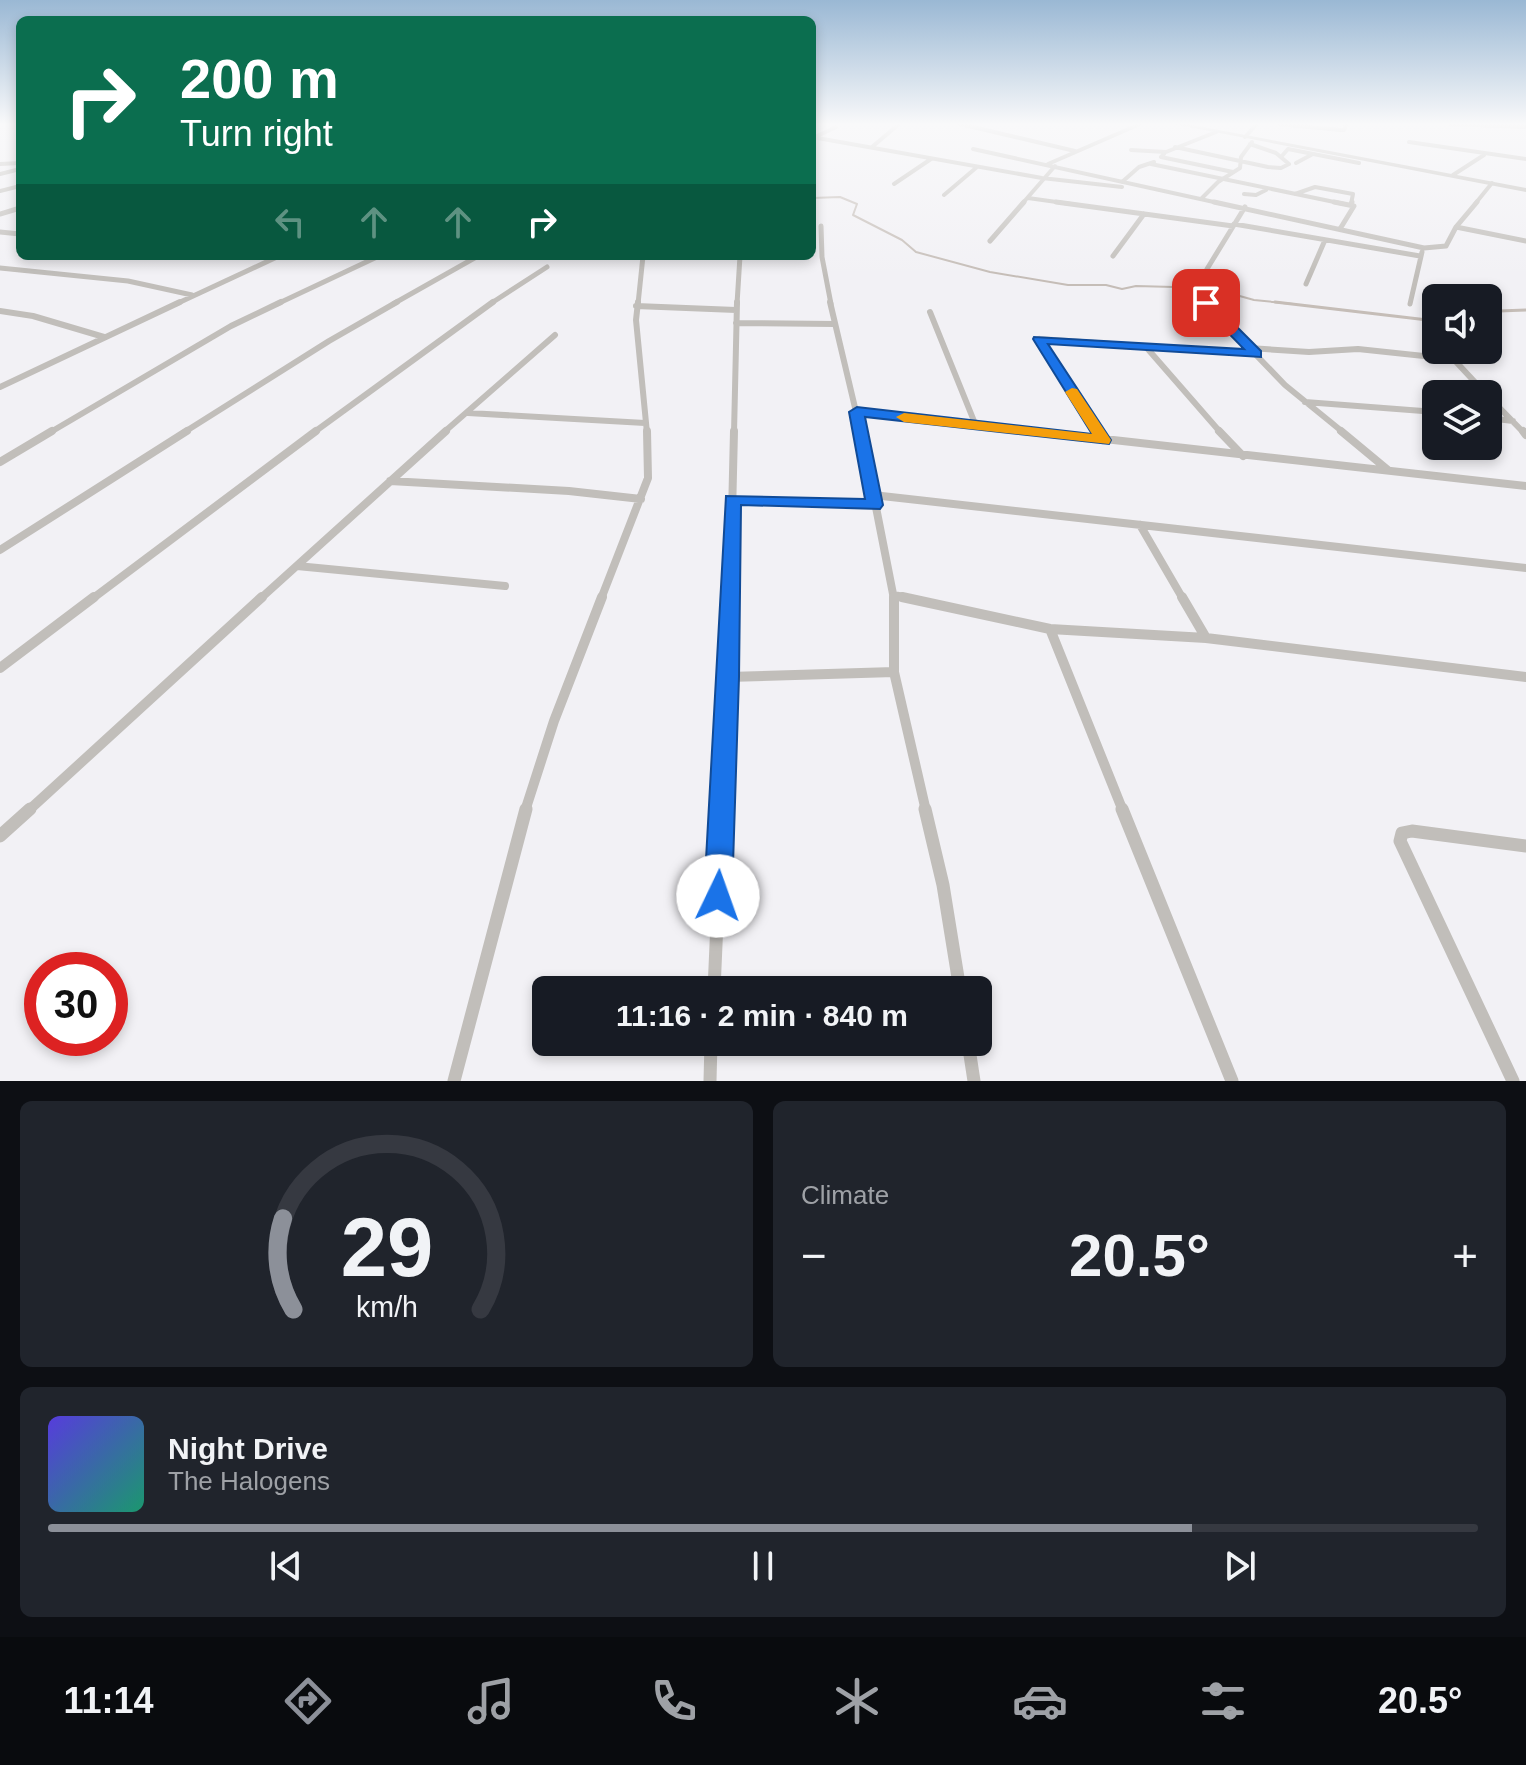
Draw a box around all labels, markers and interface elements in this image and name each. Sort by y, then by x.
text: 200 m [180,47,339,110]
icon: right [48,48,152,152]
text: Turn right [180,113,333,154]
icon: left [268,200,312,244]
icon: ahead [352,200,396,244]
icon: ahead [436,200,480,244]
icon: right [520,200,564,244]
pin [1172,269,1240,337]
icon: arrive [1184,281,1228,325]
map controls [1422,284,1502,460]
button: sound [1422,284,1502,364]
button: layers [1422,380,1502,460]
position arrow [676,854,760,938]
speed limit sign: 30 [24,952,128,1056]
text: 11:16 · 2 min · 840 m [616,999,908,1032]
text: Climate [801,1180,889,1210]
text: 29 [340,1201,433,1294]
text: 20.5° [1069,1222,1210,1289]
text: − [801,1231,827,1280]
text: + [1452,1231,1478,1280]
text: km/h [356,1291,417,1323]
text: Night Drive [168,1432,328,1465]
text: The Halogens [168,1466,330,1496]
icon: previous [264,1544,308,1588]
icon: pause [741,1544,785,1588]
icon: next [1218,1544,1262,1588]
icon: directions [280,1673,336,1729]
icon: music [463,1673,519,1729]
icon: phone [646,1673,702,1729]
icon: climate [829,1673,885,1729]
icon: car [1012,1673,1068,1729]
icon: filters [1195,1673,1251,1729]
text: 11:14 [63,1680,154,1721]
text: 20.5° [1378,1680,1462,1721]

